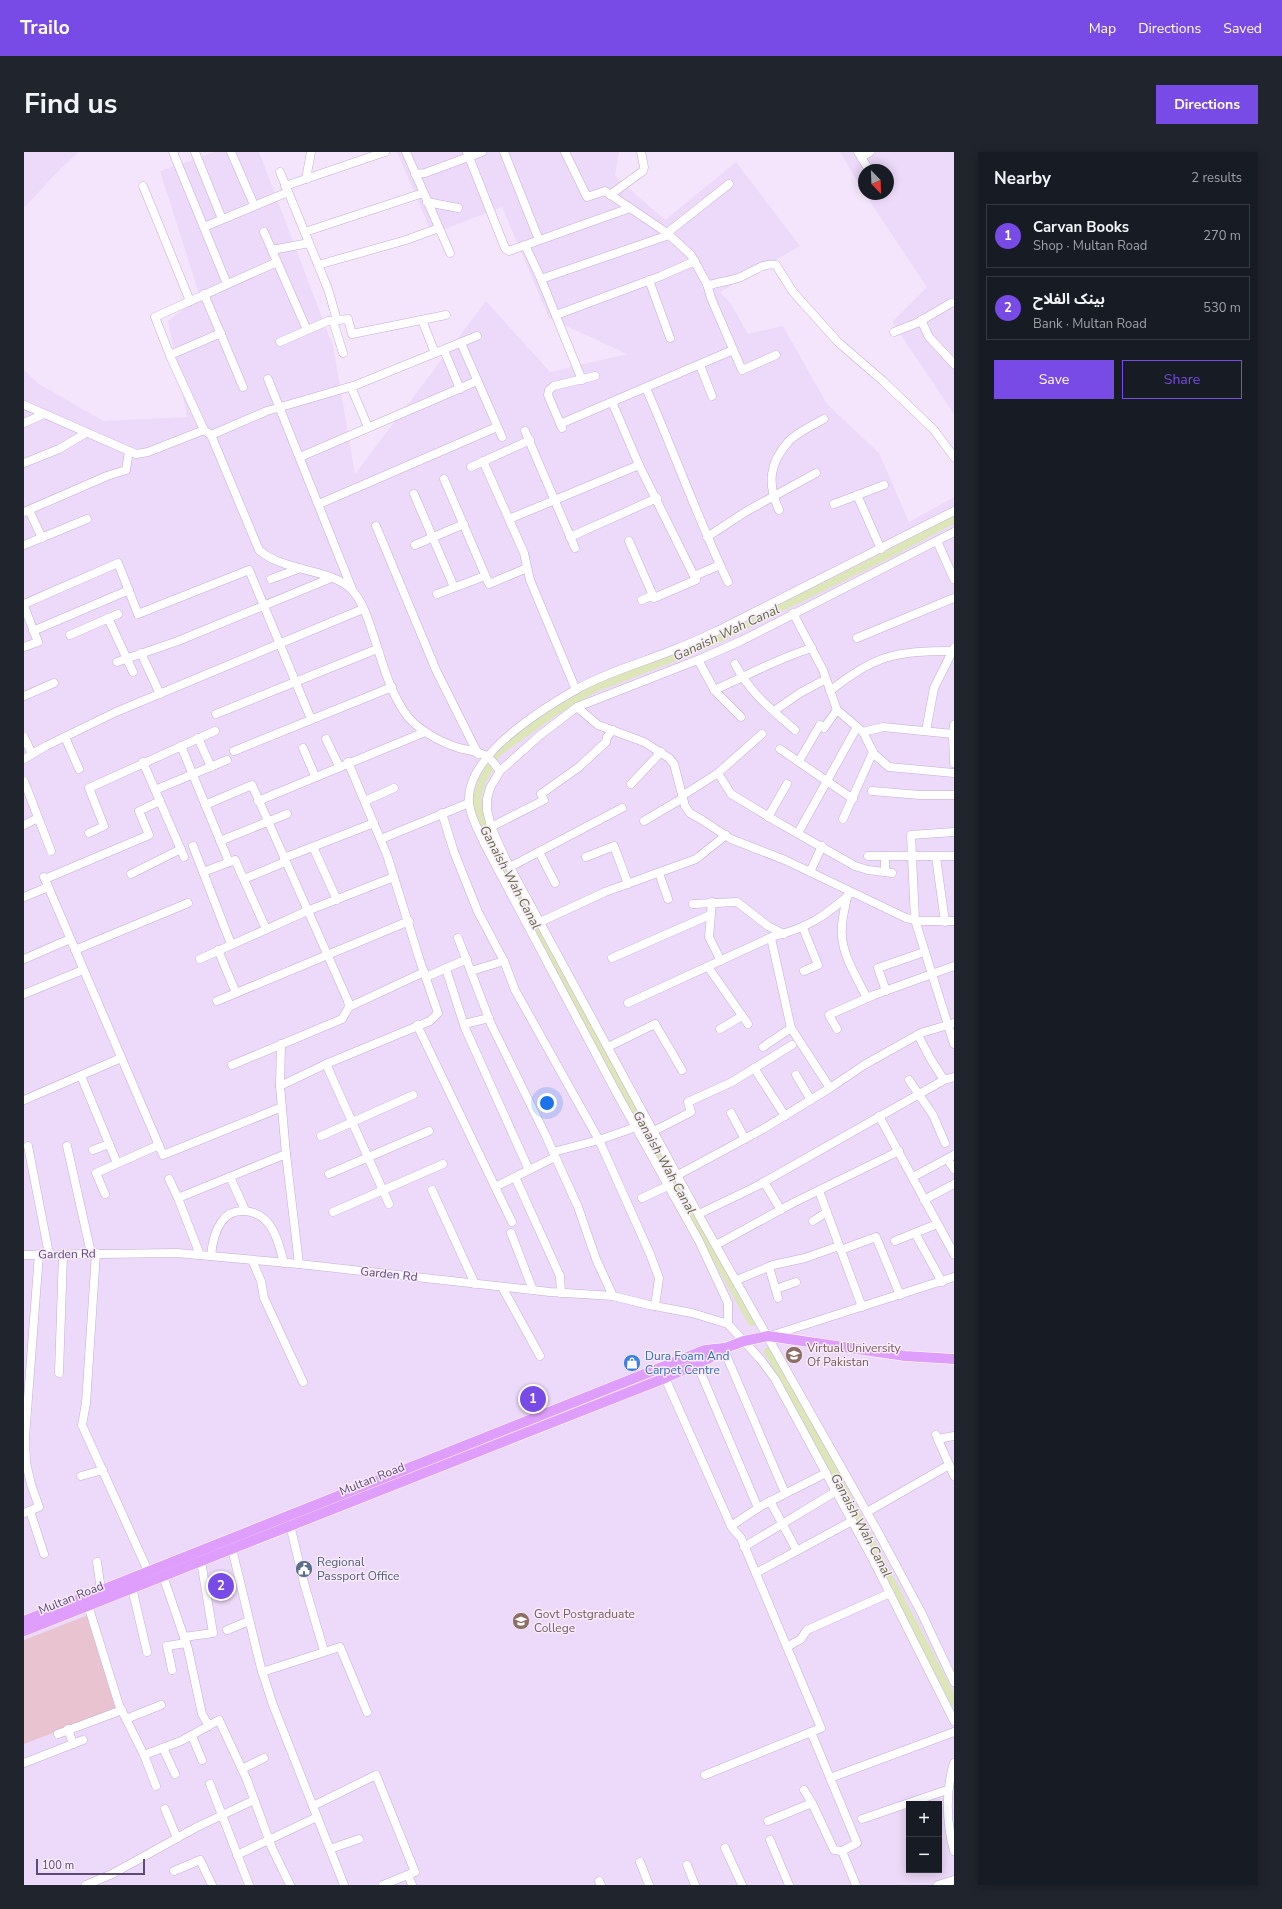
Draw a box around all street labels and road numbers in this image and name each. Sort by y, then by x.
street label: Garden Rd [38,1245,96,1263]
street label: Garden Rd [360,1263,418,1285]
street label: Multan Road [337,1459,407,1499]
street label: Multan Road [36,1578,106,1618]

